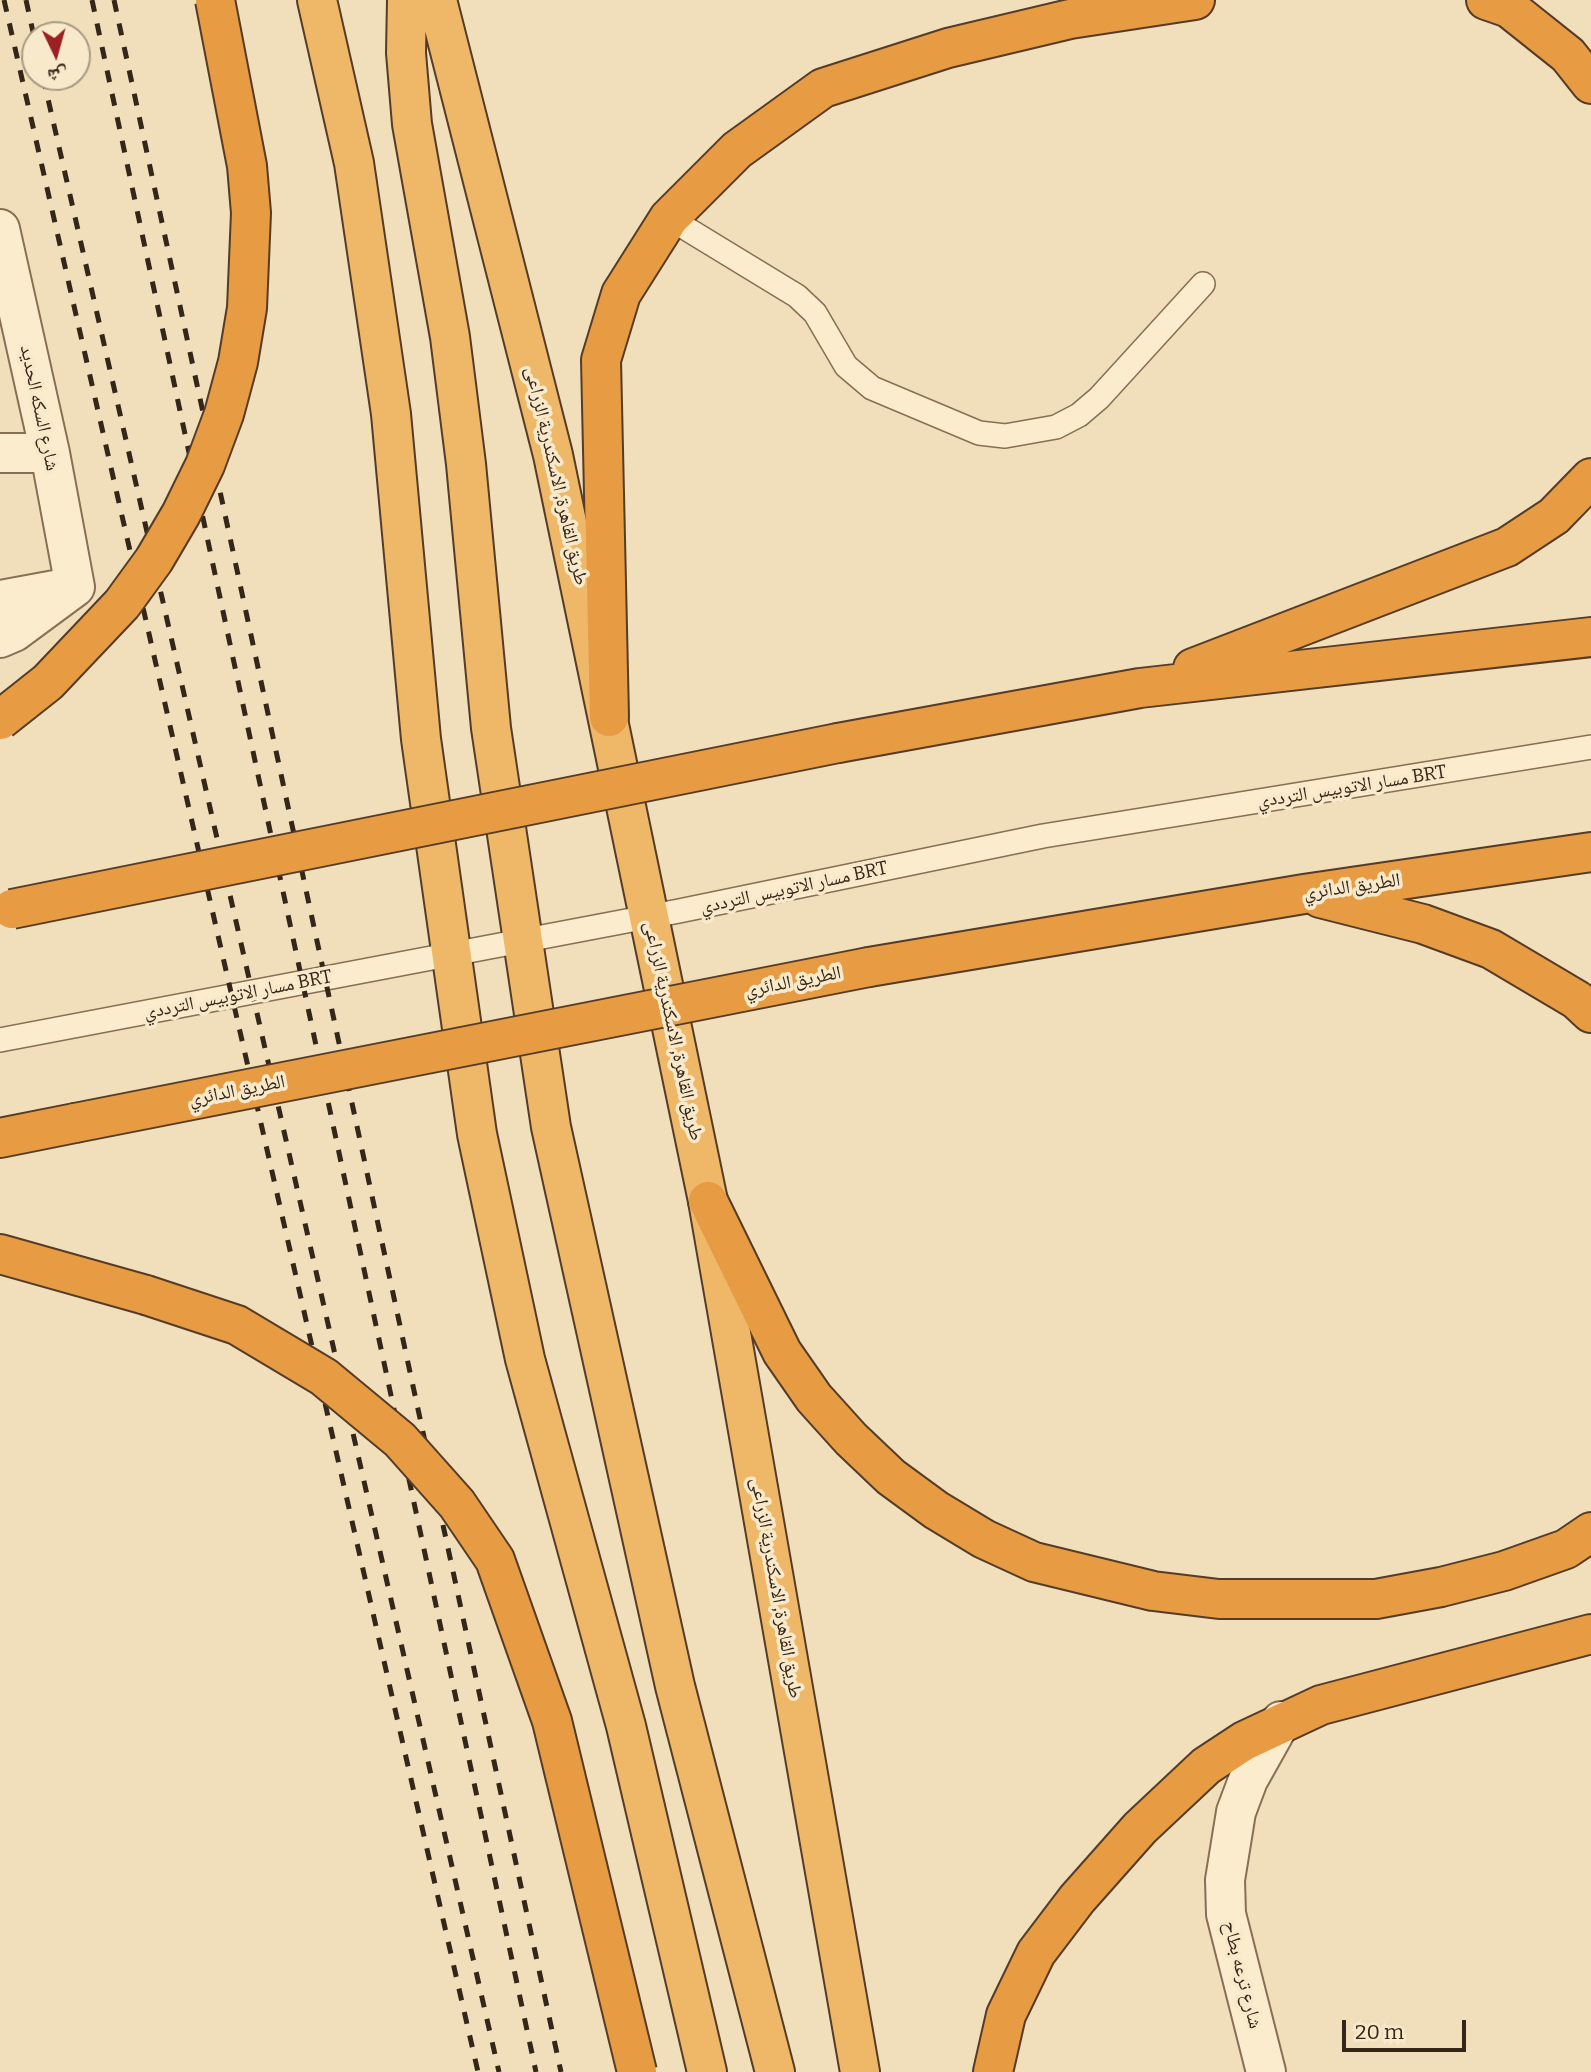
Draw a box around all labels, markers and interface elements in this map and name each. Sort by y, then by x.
north arrow [21,21,91,91]
text: ش [47,63,69,88]
street label: شارع السكه الحديد [15,343,63,473]
street label: طريق القاهرة, الاسكندرية الزراعى [520,364,592,588]
street label: مسار الاتوبيس الترددي BRT [1256,761,1448,813]
street label: مسار الاتوبيس الترددي BRT [698,857,890,919]
street label: الطريق الدائري [1302,869,1402,905]
street label: طريق القاهرة, الاسكندرية الزراعى [639,919,707,1143]
street label: الطريق الدائري [743,962,843,1002]
street label: مسار الاتوبيس الترددي BRT [142,966,334,1024]
street label: الطريق الدائري [187,1071,287,1111]
street label: طريق القاهرة, الاسكندرية الزراعى [745,1476,807,1700]
street label: شارع ترعه بطاح [1218,1919,1266,2031]
scale bar [1346,2006,1470,2050]
text: 20 m [1355,2019,1404,2045]

